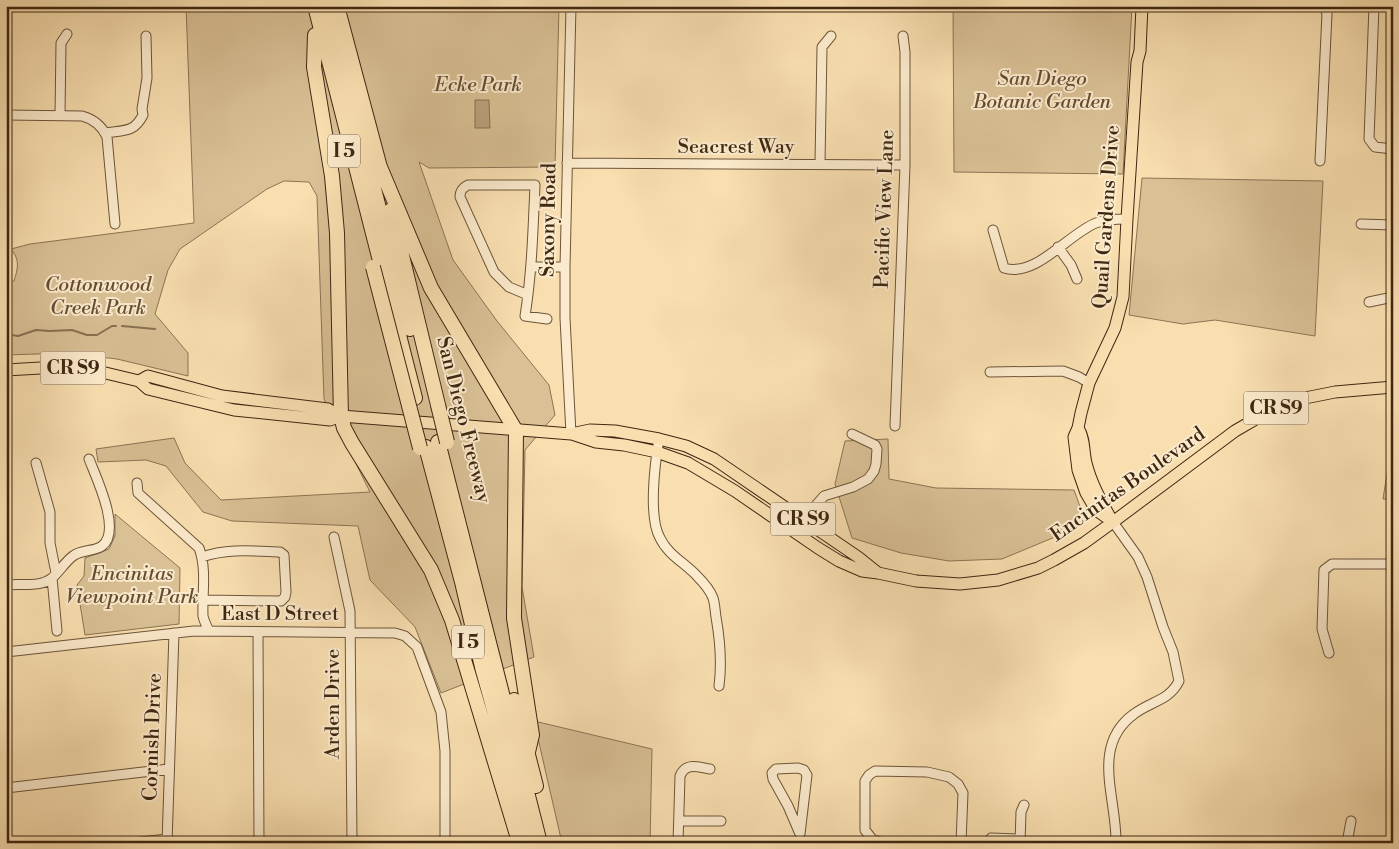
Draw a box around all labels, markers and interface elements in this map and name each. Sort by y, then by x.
park label: San Diego Botanic Garden [972,67,1112,115]
park label: Ecke Park [433,73,522,98]
street label: Quail Gardens Drive [1088,124,1126,310]
street label: Pacific View Lane [870,129,900,289]
road number: I 5 [328,134,360,168]
street label: Seacrest Way [677,135,795,160]
street label: Saxony Road [536,162,563,277]
park label: Cottonwood Creek Park [45,273,152,321]
street label: San Diego Freeway [430,334,496,506]
road number: CR S9 [40,352,106,384]
road number: CR S9 [1244,392,1308,424]
street label: Encinitas Boulevard [1046,422,1211,548]
road number: CR S9 [770,502,836,536]
park label: Encinitas Viewpoint Park [65,562,199,610]
street label: East D Street [221,602,339,627]
road number: I 5 [452,626,484,659]
street label: Arden Drive [321,649,346,760]
street label: Cornish Drive [138,673,168,801]

